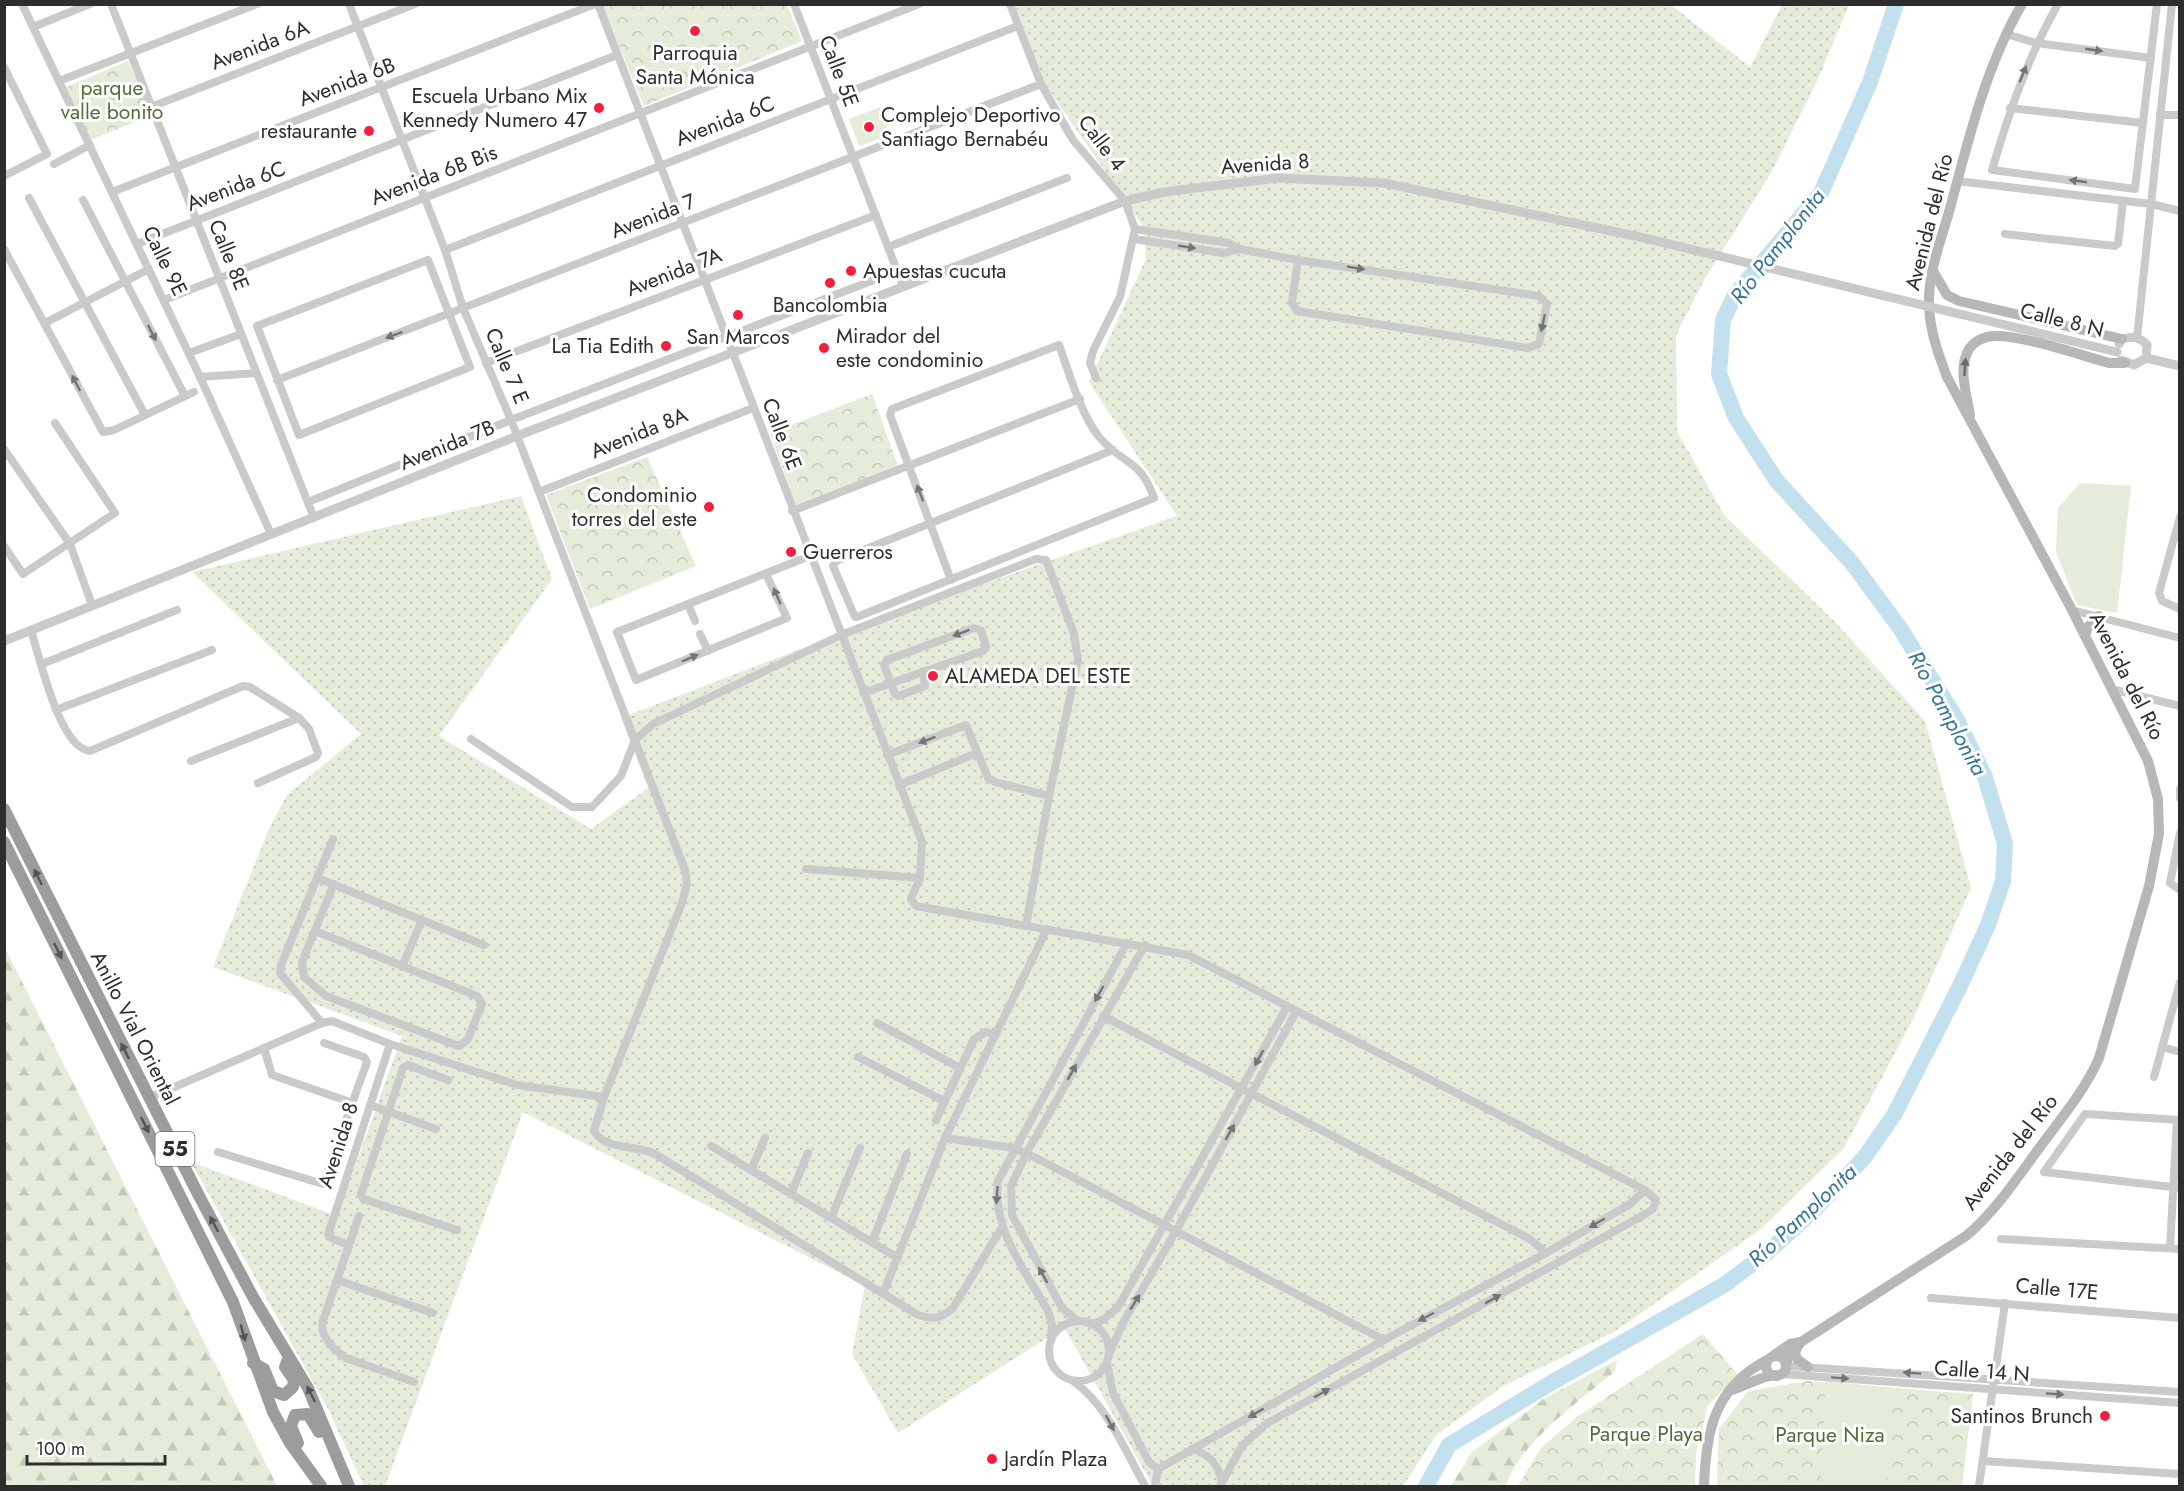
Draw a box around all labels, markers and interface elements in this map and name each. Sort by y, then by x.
street label: Avenida 6A [206,12,314,78]
marker: Parroquia Santa Mónica [688,24,702,38]
street label: Calle 5E [812,31,866,111]
place label: Parroquia Santa Mónica [635,38,755,92]
one-way arrow [2084,46,2103,55]
street label: Avenida 6B [294,50,400,114]
one-way arrow [2019,65,2029,83]
park label: parque valle bonito [61,73,163,127]
place label: Escuela Urbano Mix Kennedy Numero 47 [402,81,587,135]
street label: Avenida 6C [671,88,779,154]
place label: Complejo Deportivo Santiago Bernabéu [881,100,1061,154]
marker: Escuela Urbano Mix Kennedy Numero 47 [592,101,606,115]
street label: Calle 4 [1071,109,1133,177]
place label: restaurante [260,116,357,146]
marker: Complejo Deportivo Santiago Bernabéu [862,120,876,134]
marker: restaurante [362,124,376,138]
street label: Avenida 6B Bis [366,137,502,213]
street label: Avenida 8 [1220,146,1310,182]
street label: Avenida del Río [1898,150,1960,294]
street label: Avenida 6C [182,153,290,219]
one-way arrow [2068,177,2087,186]
water label: Río Pamplonita [1722,182,1832,310]
street label: Avenida 7 [606,186,700,246]
street label: Calle 8E [201,215,257,295]
street label: Calle 9E [135,221,195,301]
street label: Avenida 7A [622,240,726,304]
one-way arrow [1177,243,1196,252]
place label: Apuestas cucuta [863,256,1006,286]
marker: Apuestas cucuta [844,264,858,278]
one-way arrow [1346,264,1365,273]
marker: Bancolombia [823,276,837,290]
place label: Bancolombia [773,290,887,320]
street label: Calle 8 N [2017,295,2107,345]
marker: San Marcos [731,308,745,322]
one-way arrow [1538,313,1547,332]
place label: Mirador del este condominio [836,321,983,375]
place label: San Marcos [687,322,789,352]
street label: Calle 7 E [478,323,536,409]
one-way arrow [148,324,157,341]
one-way arrow [385,331,403,340]
place label: La Tia Edith [551,331,654,361]
marker: La Tia Edith [659,339,673,353]
marker: Mirador del este condominio [817,341,831,355]
one-way arrow [1960,357,1970,376]
one-way arrow [71,375,81,392]
street label: Calle 6E [755,394,809,474]
street label: Avenida 8A [586,400,692,466]
street label: Avenida 7B [395,412,499,478]
place label: Condominio torres del este [572,480,697,534]
one-way arrow [914,484,924,502]
marker: Condominio torres del este [702,500,716,514]
place label: Guerreros [803,537,893,567]
marker: Guerreros [784,545,798,559]
one-way arrow [771,587,781,605]
street label: Avenida del Río [2082,607,2172,745]
one-way arrow [952,628,970,638]
water label: Río Pamplonita [1900,645,1996,781]
one-way arrow [682,653,700,663]
place label: ALAMEDA DEL ESTE [945,661,1131,691]
marker: ALAMEDA DEL ESTE [926,669,940,683]
one-way arrow [918,736,936,746]
one-way arrow [33,868,42,885]
one-way arrow [54,942,63,959]
street label: Anillo Vial Oriental [83,946,187,1110]
one-way arrow [1094,986,1104,1003]
one-way arrow [121,1042,131,1060]
one-way arrow [1254,1050,1264,1067]
one-way arrow [1067,1063,1077,1080]
street label: Avenida del Río [1955,1088,2065,1216]
street label: Avenida 8 [310,1098,366,1192]
one-way arrow [140,1117,150,1134]
one-way arrow [1225,1124,1235,1141]
road number: 55 [156,1132,195,1166]
water label: Río Pamplonita [1740,1156,1864,1274]
one-way arrow [992,1185,1001,1204]
one-way arrow [210,1216,219,1233]
one-way arrow [1589,1218,1605,1229]
one-way arrow [1039,1267,1049,1284]
street label: Calle 17E [2014,1270,2100,1308]
one-way arrow [1129,1294,1140,1310]
one-way arrow [1485,1294,1502,1304]
one-way arrow [1417,1312,1434,1322]
one-way arrow [239,1324,248,1342]
street label: Calle 14 N [1933,1353,2031,1389]
one-way arrow [1902,1369,1921,1378]
one-way arrow [1831,1374,1850,1383]
one-way arrow [306,1385,315,1402]
one-way arrow [1314,1388,1331,1398]
one-way arrow [2046,1389,2065,1399]
place label: Santinos Brunch [1951,1401,2093,1431]
one-way arrow [1248,1407,1264,1418]
marker: Santinos Brunch [2098,1409,2112,1423]
one-way arrow [1105,1415,1115,1432]
park label: Parque Playa [1589,1419,1703,1449]
park label: Parque Niza [1775,1420,1885,1450]
scale bar [27,1428,165,1466]
text: 100 m [36,1436,85,1462]
place label: Jardín Plaza [1001,1444,1107,1474]
marker: Jardín Plaza [985,1452,999,1466]

